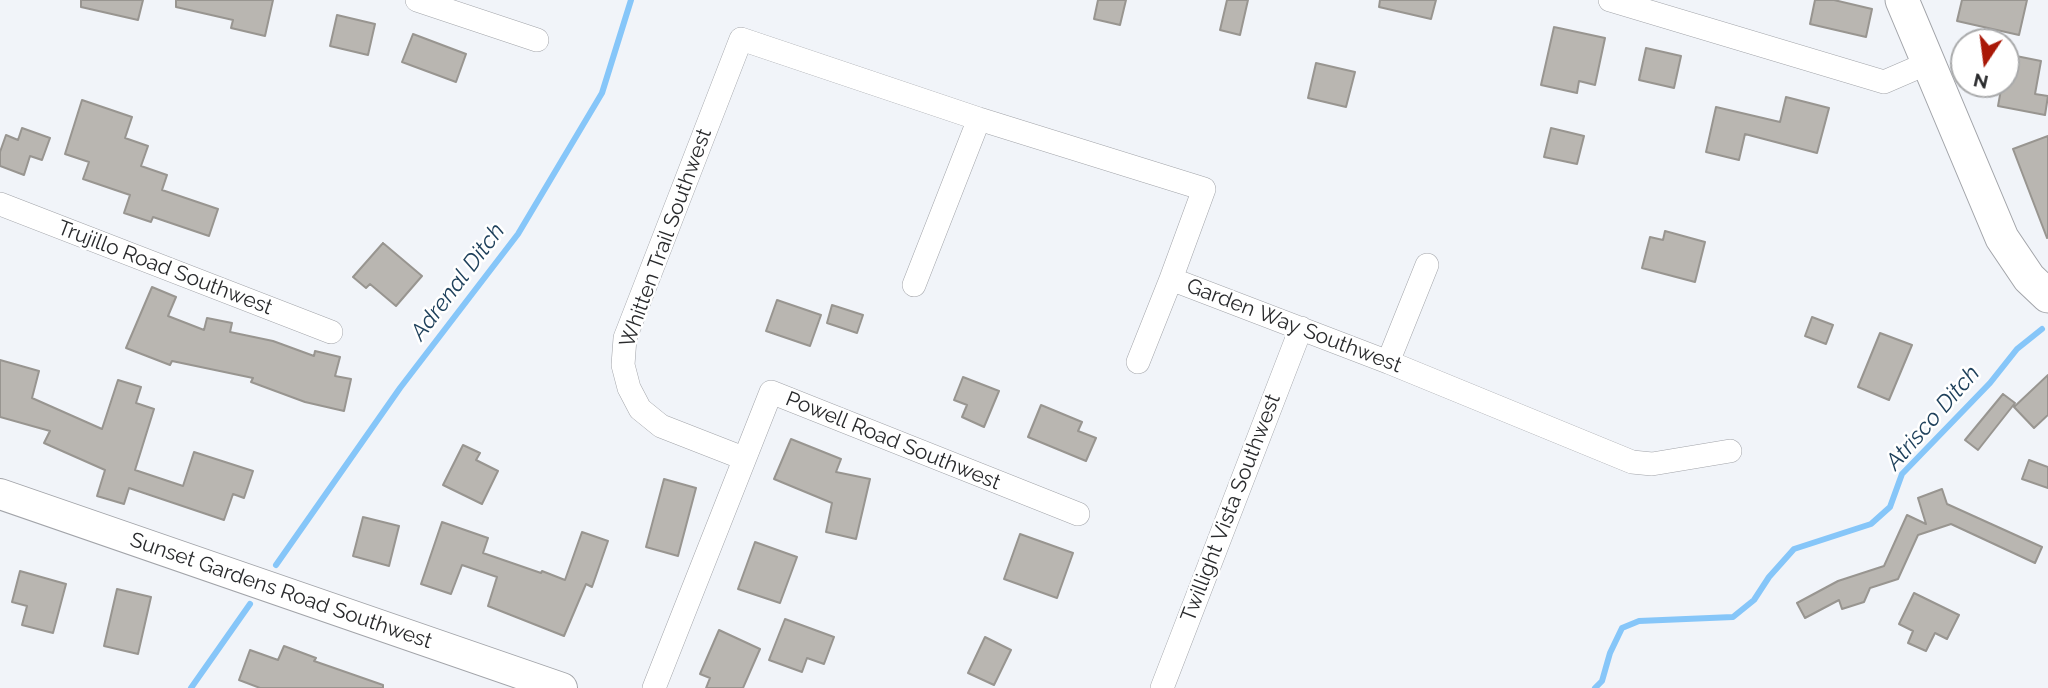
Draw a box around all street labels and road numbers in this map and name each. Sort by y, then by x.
street label: Whitten Trail Southwest [615,125,717,351]
street label: Trujillo Road Southwest [54,215,276,321]
street label: Garden Way Southwest [1183,273,1405,379]
street label: Powell Road Southwest [782,386,1004,496]
street label: Twillight Vista Southwest [1176,391,1286,625]
street label: Sunset Gardens Road Southwest [127,527,435,655]

